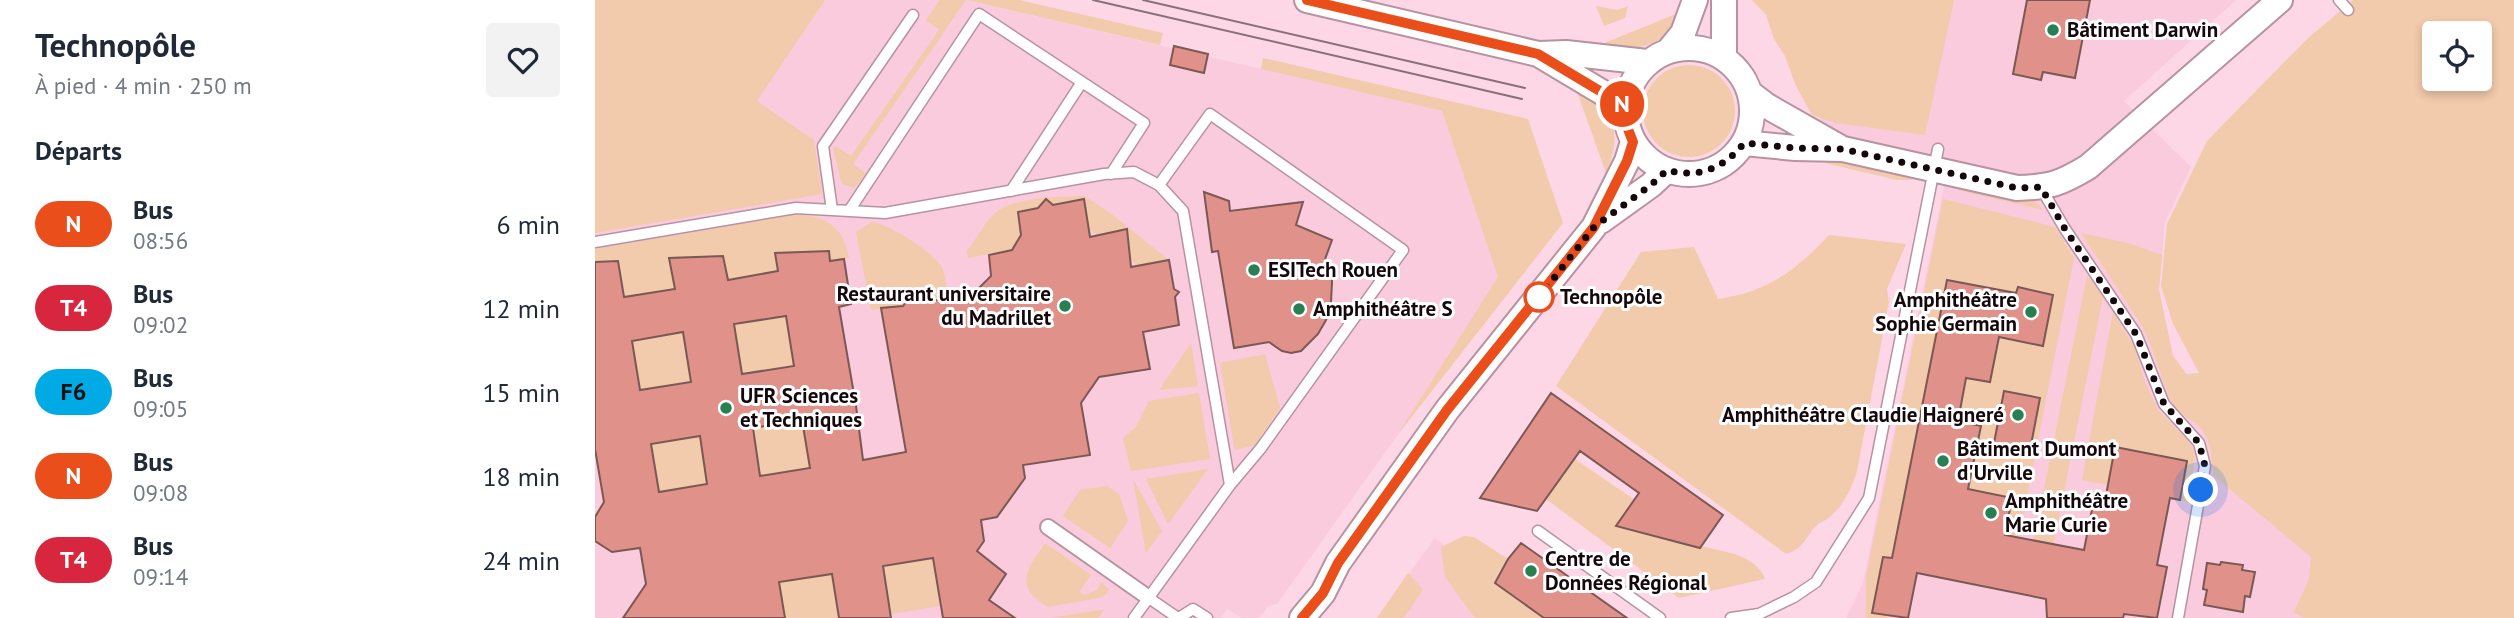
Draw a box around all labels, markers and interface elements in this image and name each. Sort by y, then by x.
place label: Bâtiment Darwin [2067,16,2218,43]
map controls [2422,21,2492,91]
button: locate [2422,21,2492,91]
marker: Bâtiment Darwin [2045,22,2061,38]
text: Technopôle [35,23,196,66]
button: heart [486,23,560,97]
text: À pied · 4 min · 250 m [35,71,252,100]
line badge: N [1599,81,1645,127]
text: N [1614,88,1630,119]
text: Départs [35,134,122,167]
text: Bus [133,193,173,226]
text: N [66,208,81,239]
text: 6 min [497,208,560,241]
text: 08:56 [133,226,188,255]
place label: ESITech Rouen [1268,256,1398,283]
marker: ESITech Rouen [1246,262,1262,278]
text: Bus [133,277,173,310]
place label: Restaurant universitaire du Madrillet [837,280,1052,331]
marker: Technopôle [1524,282,1554,312]
place label: Technopôle [1560,283,1663,310]
place label: Amphithéâtre Sophie Germain [1875,286,2017,337]
text: T4 [60,292,87,323]
text: 12 min [482,292,560,325]
place label: Amphithéâtre S [1313,295,1453,322]
marker: Restaurant universitaire du Madrillet [1057,298,1073,314]
marker: Amphithéâtre S [1291,301,1307,317]
marker: Amphithéâtre Sophie Germain [2023,304,2039,320]
text: 09:02 [133,310,188,339]
text: Bus [133,361,173,394]
text: F6 [61,376,86,407]
text: 15 min [482,376,560,409]
place label: UFR Sciences et Techniques [740,382,862,433]
text: 09:05 [133,394,188,423]
marker: UFR Sciences et Techniques [718,400,734,416]
place label: Amphithéâtre Claudie Haigneré [1722,401,2004,428]
marker: Amphithéâtre Claudie Haigneré [2010,407,2026,423]
place label: Bâtiment Dumont d'Urville [1957,435,2117,486]
text: Bus [133,445,173,478]
marker: Bâtiment Dumont d'Urville [1935,453,1951,469]
text: N [66,460,81,491]
text: 18 min [482,460,560,493]
your location [2183,472,2218,507]
text: 09:08 [133,478,188,507]
place label: Amphithéâtre Marie Curie [2005,487,2128,538]
marker: Amphithéâtre Marie Curie [1983,505,1999,521]
text: Bus [133,529,173,562]
text: T4 [60,544,87,575]
text: 24 min [482,544,560,577]
place label: Centre de Données Régional [1545,545,1707,596]
text: 09:14 [133,562,188,591]
marker: Centre de Données Régional [1523,563,1539,579]

